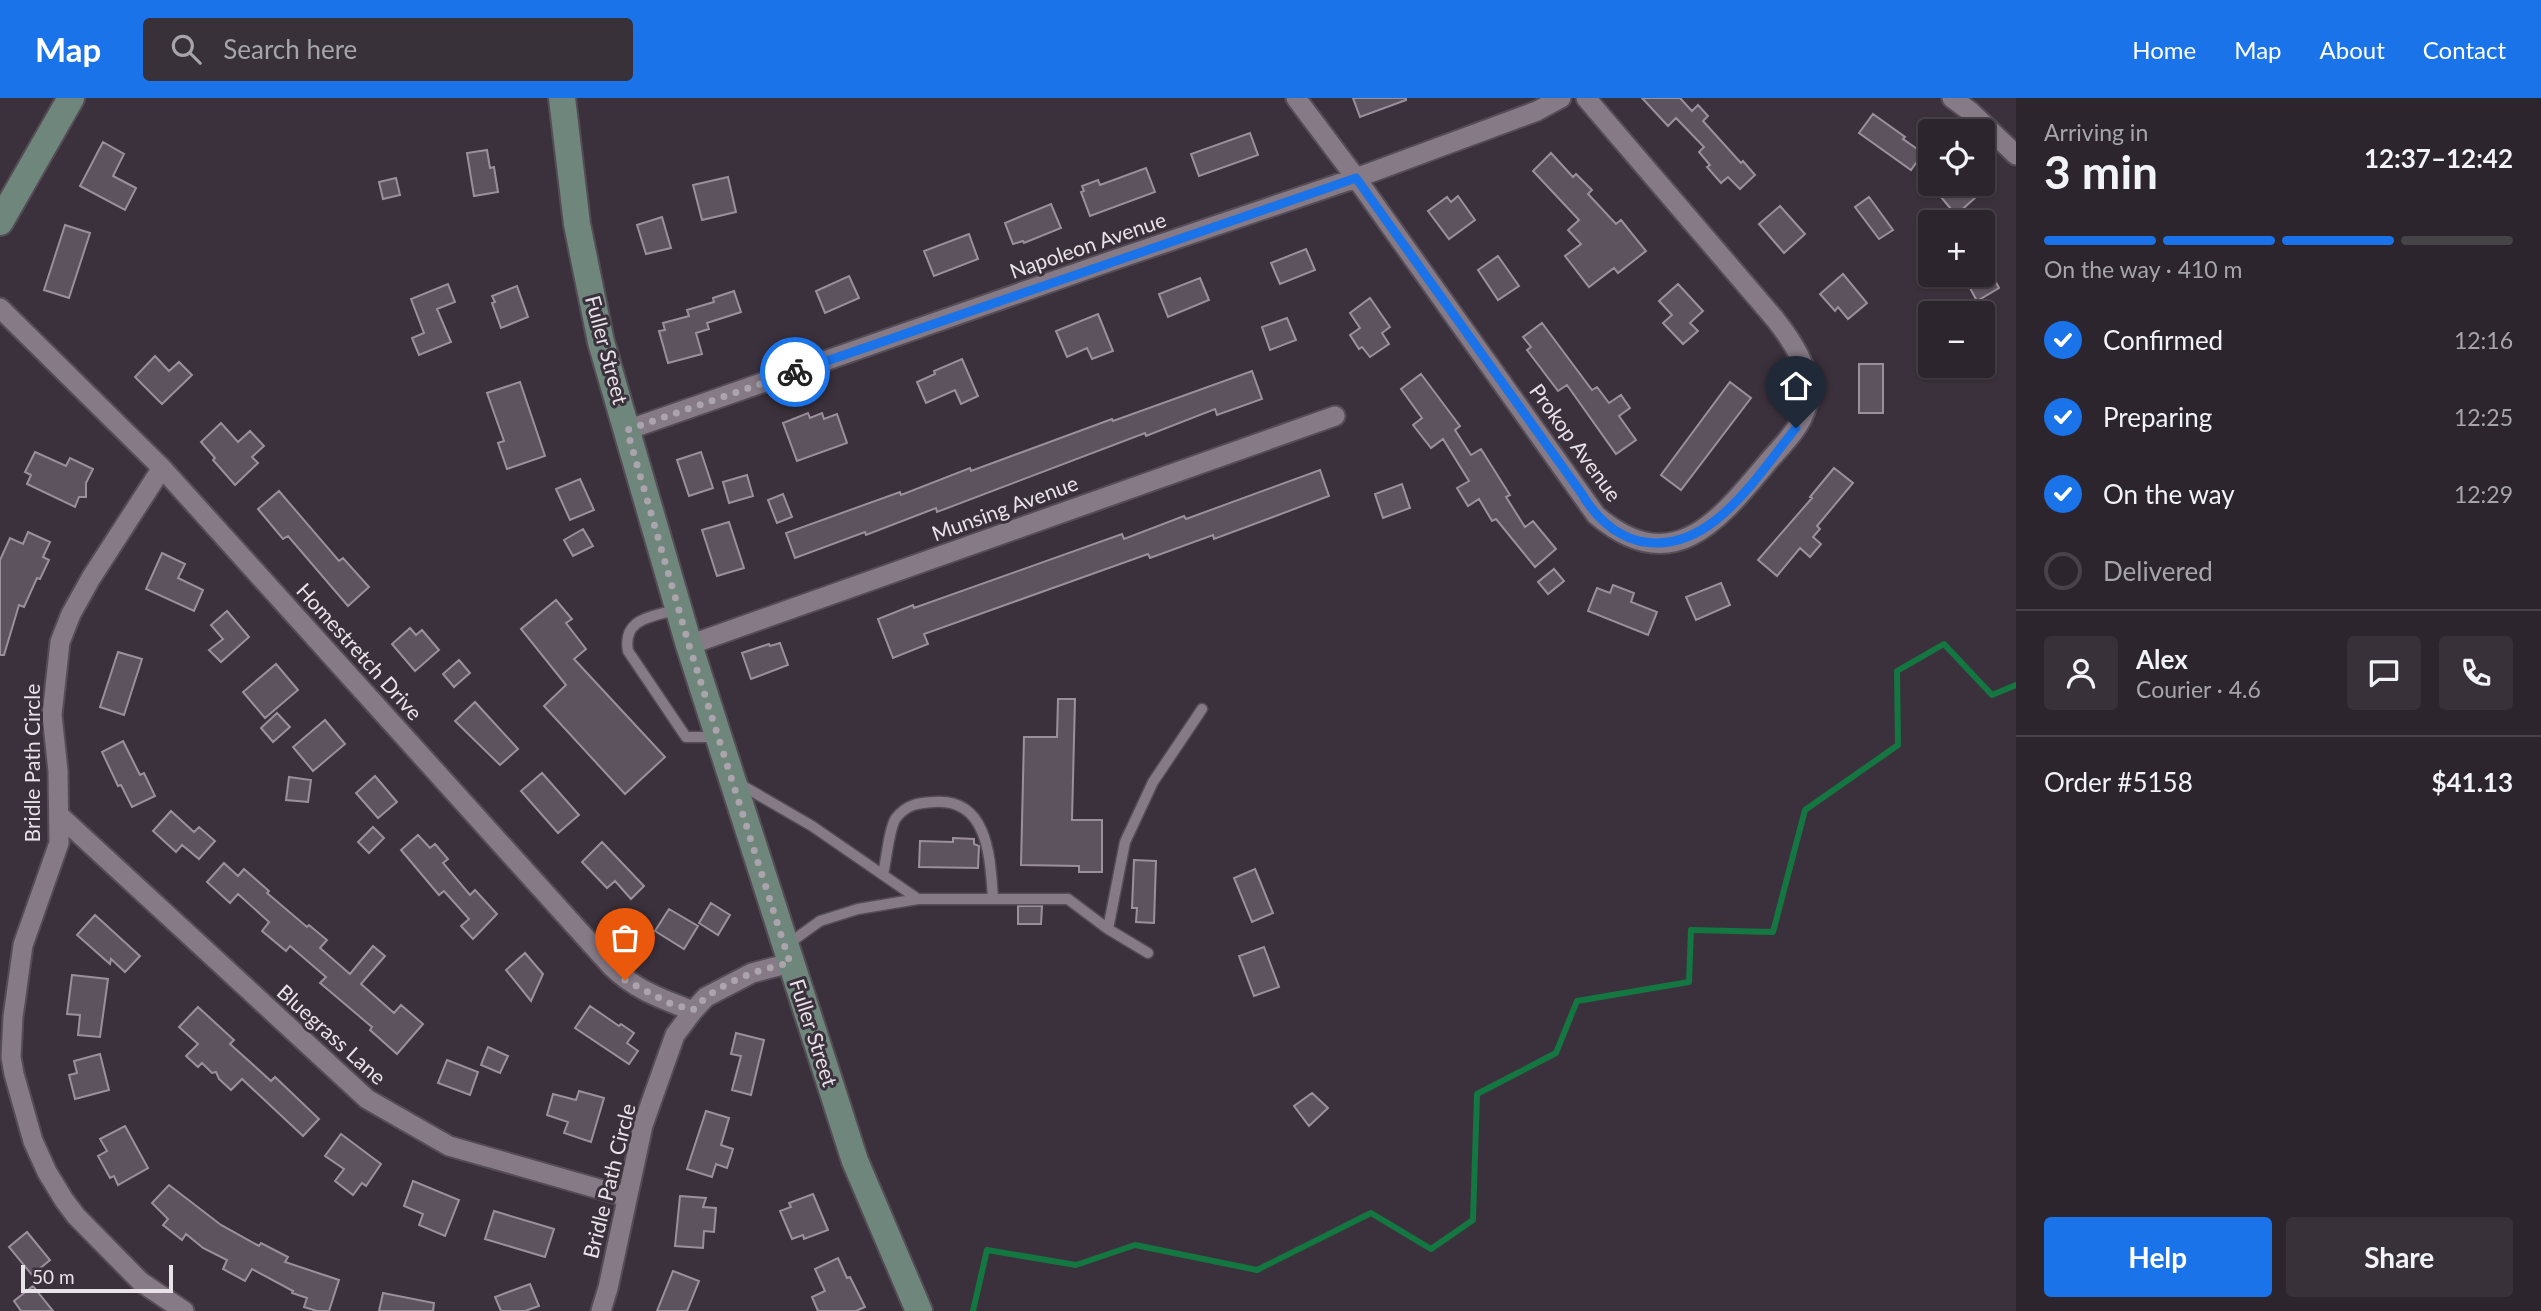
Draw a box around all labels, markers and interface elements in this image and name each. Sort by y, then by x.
search box [143,18,633,81]
text: Map [35,29,101,69]
icon: search [167,30,205,68]
text: Search here [223,33,357,65]
text: Home [2132,35,2196,64]
text: Map [2234,35,2282,64]
text: About [2320,35,2385,64]
text: Contact [2423,35,2506,64]
text: Arriving in [2044,118,2148,146]
map controls [1918,119,1995,378]
button: locate [1918,119,1995,196]
text: 12:37–12:42 [2364,142,2513,174]
text: 3 min [2044,144,2158,199]
street label: Napoleon Avenue [1006,206,1169,283]
button: + [1918,210,1995,287]
text: On the way · 410 m [2044,255,2243,283]
street label: Fuller Street [581,292,634,407]
button: − [1918,301,1995,378]
icon: check [2044,321,2082,359]
text: Confirmed [2103,324,2223,356]
text: 12:16 [2454,326,2513,354]
courier [760,337,830,407]
icon: bike [776,353,814,391]
pin [1766,356,1826,428]
icon: home [1777,367,1815,405]
street label: Prokop Avenue [1525,378,1627,506]
icon: check [2044,398,2082,436]
text: Preparing [2103,401,2212,433]
text: 12:25 [2454,403,2513,431]
street label: Munsing Avenue [928,470,1081,546]
icon: check [2044,475,2082,513]
text: On the way [2103,478,2235,510]
text: 12:29 [2454,480,2513,508]
text: Delivered [2103,555,2213,587]
street label: Homestretch Drive [292,577,428,725]
button: person [2044,636,2118,710]
button: chat [2347,636,2421,710]
button: phone [2439,636,2513,710]
text: Alex [2136,643,2188,675]
text: Courier · 4.6 [2136,675,2261,703]
street label: Bridle Path Circle [19,684,44,842]
text: Order #5158 [2044,766,2193,798]
text: $41.13 [2431,766,2513,798]
pin [595,908,655,980]
icon: bag [606,919,644,957]
street label: Fuller Street [785,976,844,1090]
street label: Bluegrass Lane [273,979,391,1089]
street label: Bridle Path Circle [577,1101,640,1261]
button: Help [2044,1217,2272,1297]
button: Share [2286,1217,2513,1297]
scale bar [21,1262,173,1294]
text: 50 m [32,1265,75,1288]

